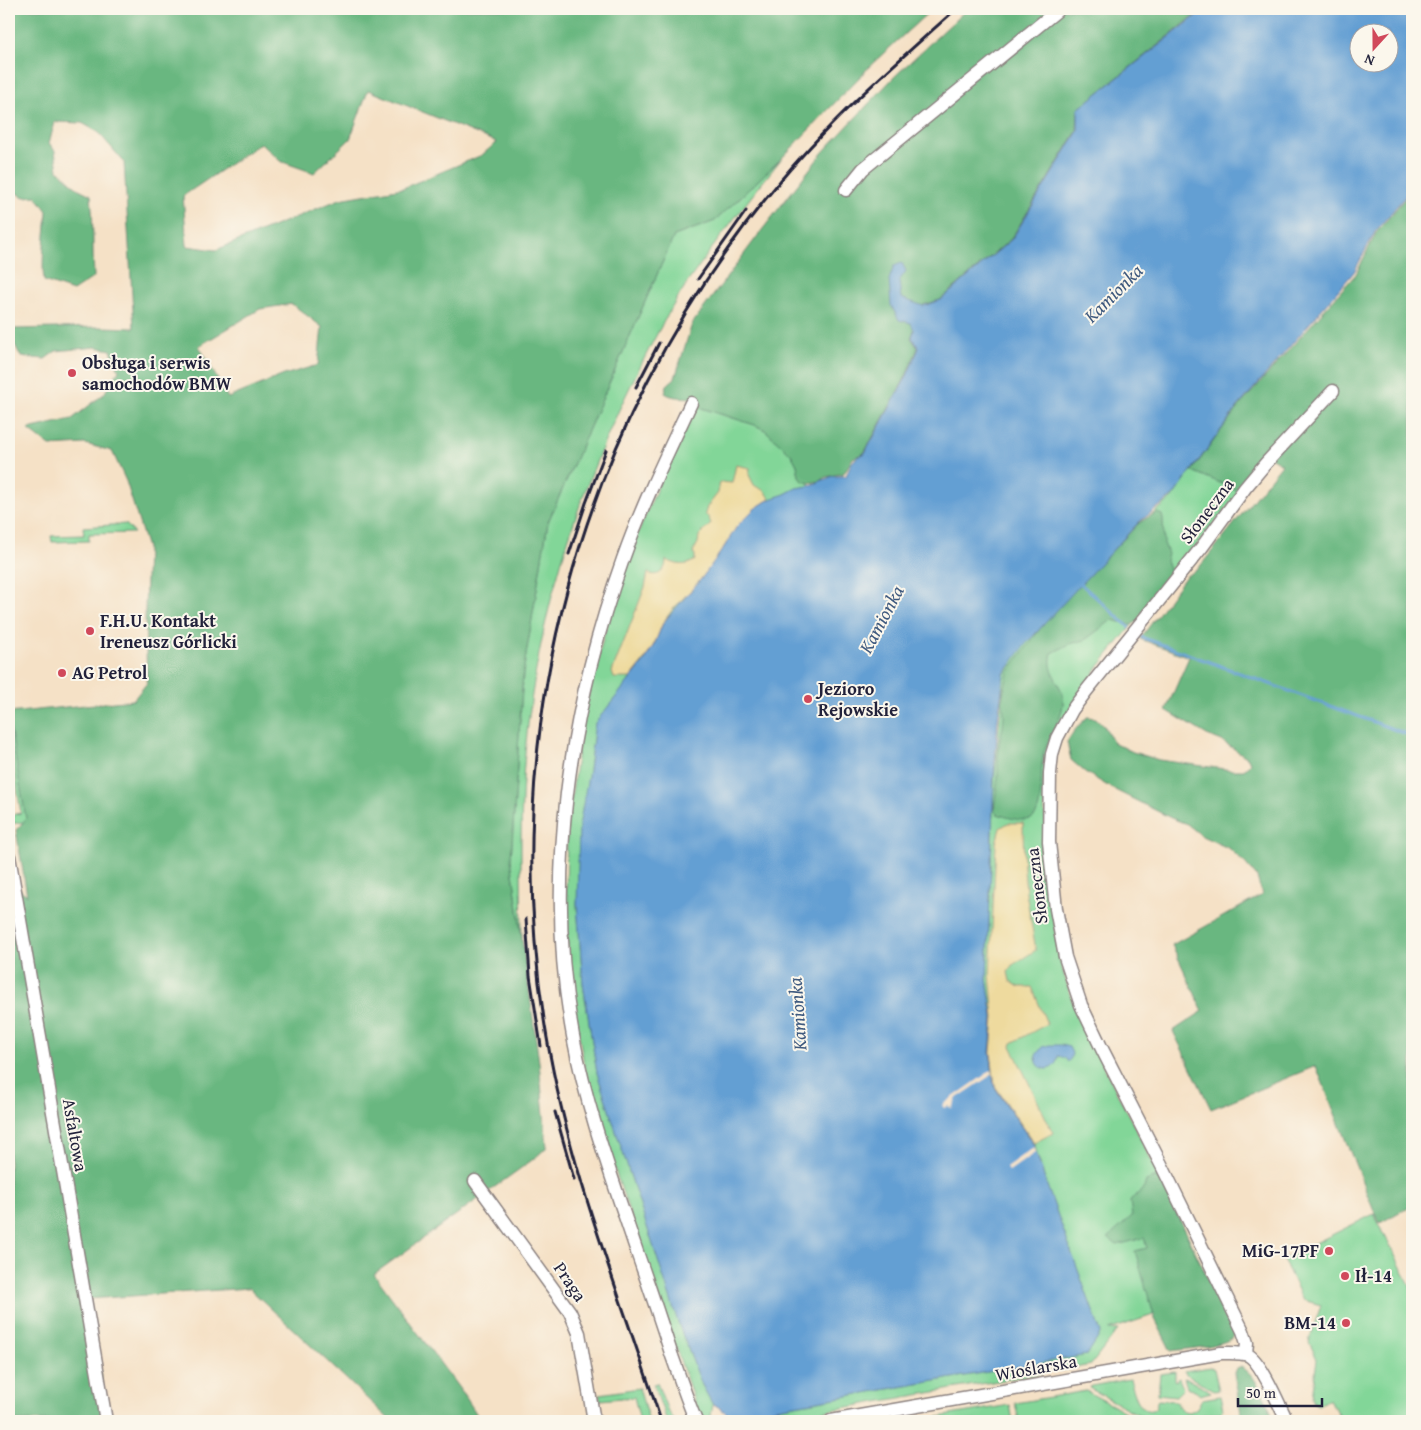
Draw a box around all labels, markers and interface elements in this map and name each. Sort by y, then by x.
north arrow [1348,22,1398,72]
text: N [1361,49,1377,71]
water label: Kamionka [1076,257,1149,330]
place label: Obsługa i serwis samochodów BMW [82,349,232,397]
marker: Obsługa i serwis samochodów BMW [66,367,78,379]
street label: Słoneczna [1173,472,1241,549]
water label: Kamionka [851,580,911,659]
place label: F.H.U. Kontakt Ireneusz Górlicki [100,607,237,655]
marker: F.H.U. Kontakt Ireneusz Górlicki [84,625,96,637]
place label: AG Petrol [72,659,148,686]
marker: AG Petrol [56,667,68,679]
place label: Jezioro Rejowskie [815,675,898,723]
marker: Jezioro Rejowskie [802,693,814,705]
street label: Słoneczna [1018,846,1055,926]
water label: Kamionka [780,976,814,1053]
street label: Asfaltowa [56,1096,95,1174]
place label: MiG-17PF [1242,1237,1319,1264]
marker: MiG-17PF [1323,1245,1335,1257]
street label: Praga [547,1256,594,1307]
place label: Ił-14 [1355,1262,1392,1289]
marker: Ił-14 [1339,1270,1351,1282]
place label: BM-14 [1284,1309,1336,1336]
marker: BM-14 [1340,1317,1352,1329]
street label: Wioślarska [993,1347,1079,1388]
scale bar [1238,1375,1322,1407]
text: 50 m [1246,1382,1277,1403]

